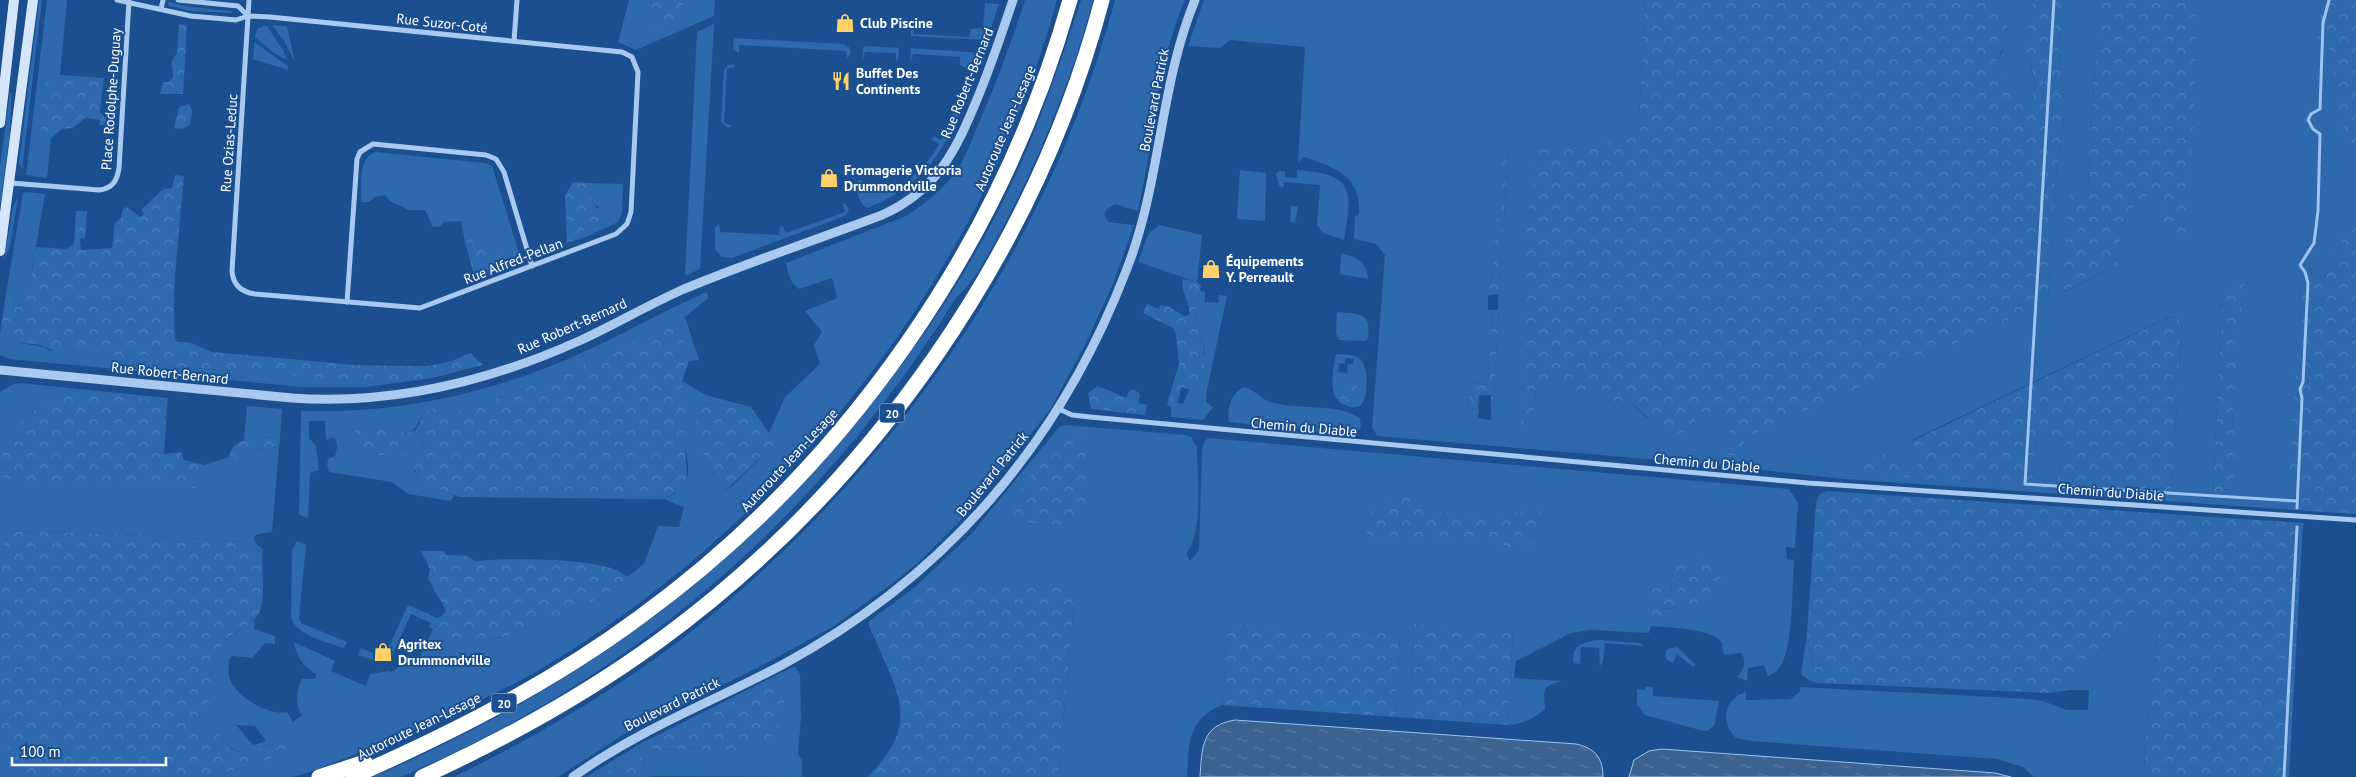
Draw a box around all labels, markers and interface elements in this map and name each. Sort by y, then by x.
street label: Rue Suzor-Coté [395,9,489,37]
shop icon: Club Piscine [834,12,856,34]
place label: Club Piscine [860,14,933,32]
street label: Rue Robert-Bernard [937,25,997,141]
street label: Place Rodolphe-Duguay [97,27,125,171]
street label: Boulevard Patrick [1135,47,1173,153]
street label: Autoroute Jean-Lesage [970,62,1040,194]
place label: Buffet Des Continents [856,64,920,98]
restaurant icon: Buffet Des Continents [830,70,852,92]
street label: Rue Ozias-Leduc [217,93,241,193]
place label: Fromagerie Victoria Drummondville [844,161,962,195]
shop icon: Fromagerie Victoria Drummondville [818,167,840,189]
street label: Rue Alfred-Pellan [461,234,565,288]
place label: Équipements Y. Perreault [1225,252,1304,286]
shop icon: Équipements Y. Perreault [1200,258,1222,280]
street label: Rue Robert-Bernard [514,294,630,358]
street label: Rue Robert-Bernard [110,358,230,388]
road number: 20 [880,403,904,422]
street label: Autoroute Jean-Lesage [736,405,842,515]
street label: Chemin du Diable [1250,413,1358,441]
street label: Boulevard Patrick [952,428,1032,520]
street label: Chemin du Diable [1653,449,1761,477]
street label: Chemin du Diable [2057,479,2165,505]
place label: Agritex Drummondville [398,635,491,669]
shop icon: Agritex Drummondville [372,641,394,663]
street label: Boulevard Patrick [621,673,723,735]
street label: Autoroute Jean-Lesage [354,688,484,764]
road number: 20 [492,694,516,712]
scale bar [12,734,166,766]
text: 100 m [20,742,61,761]

